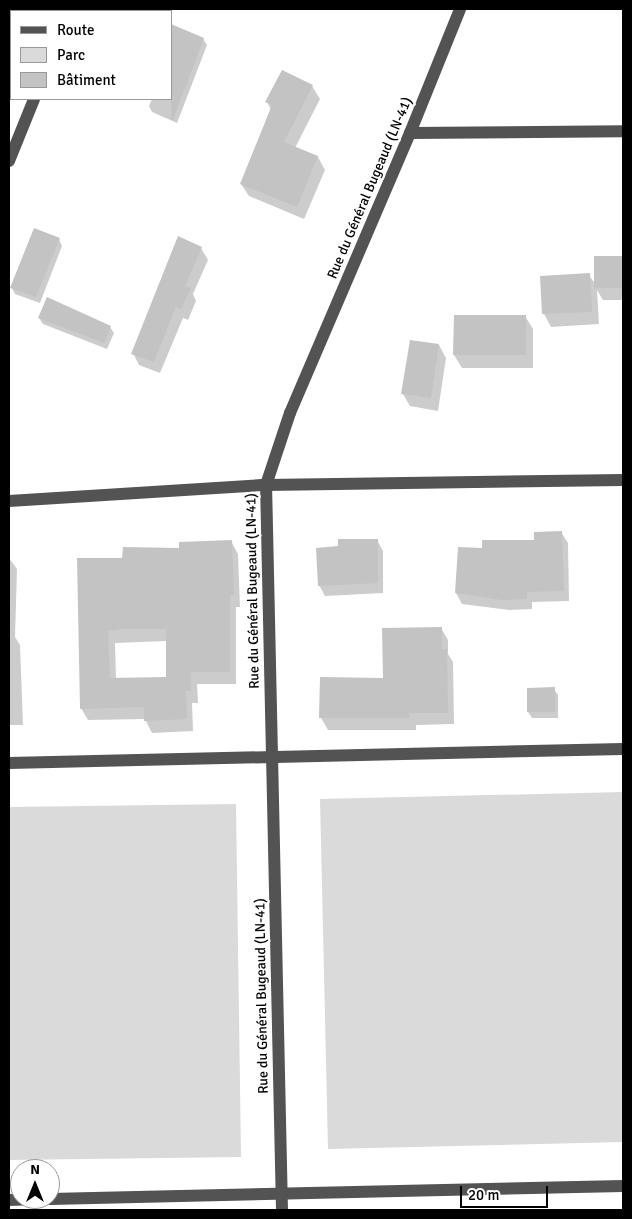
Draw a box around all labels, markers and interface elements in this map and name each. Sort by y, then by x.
legend [10,10,172,100]
text: Route [57,21,94,39]
text: Parc [57,46,85,64]
text: Bâtiment [57,71,116,89]
street label: Rue du Général Bugeaud (LN-41) [324,95,416,281]
street label: Rue du Général Bugeaud (LN-41) [243,493,263,689]
street label: Rue du Général Bugeaud (LN-41) [252,898,272,1094]
north arrow [10,1159,60,1209]
text: N [30,1161,40,1178]
scale bar [462,1176,550,1208]
text: 20 m [468,1186,499,1204]

